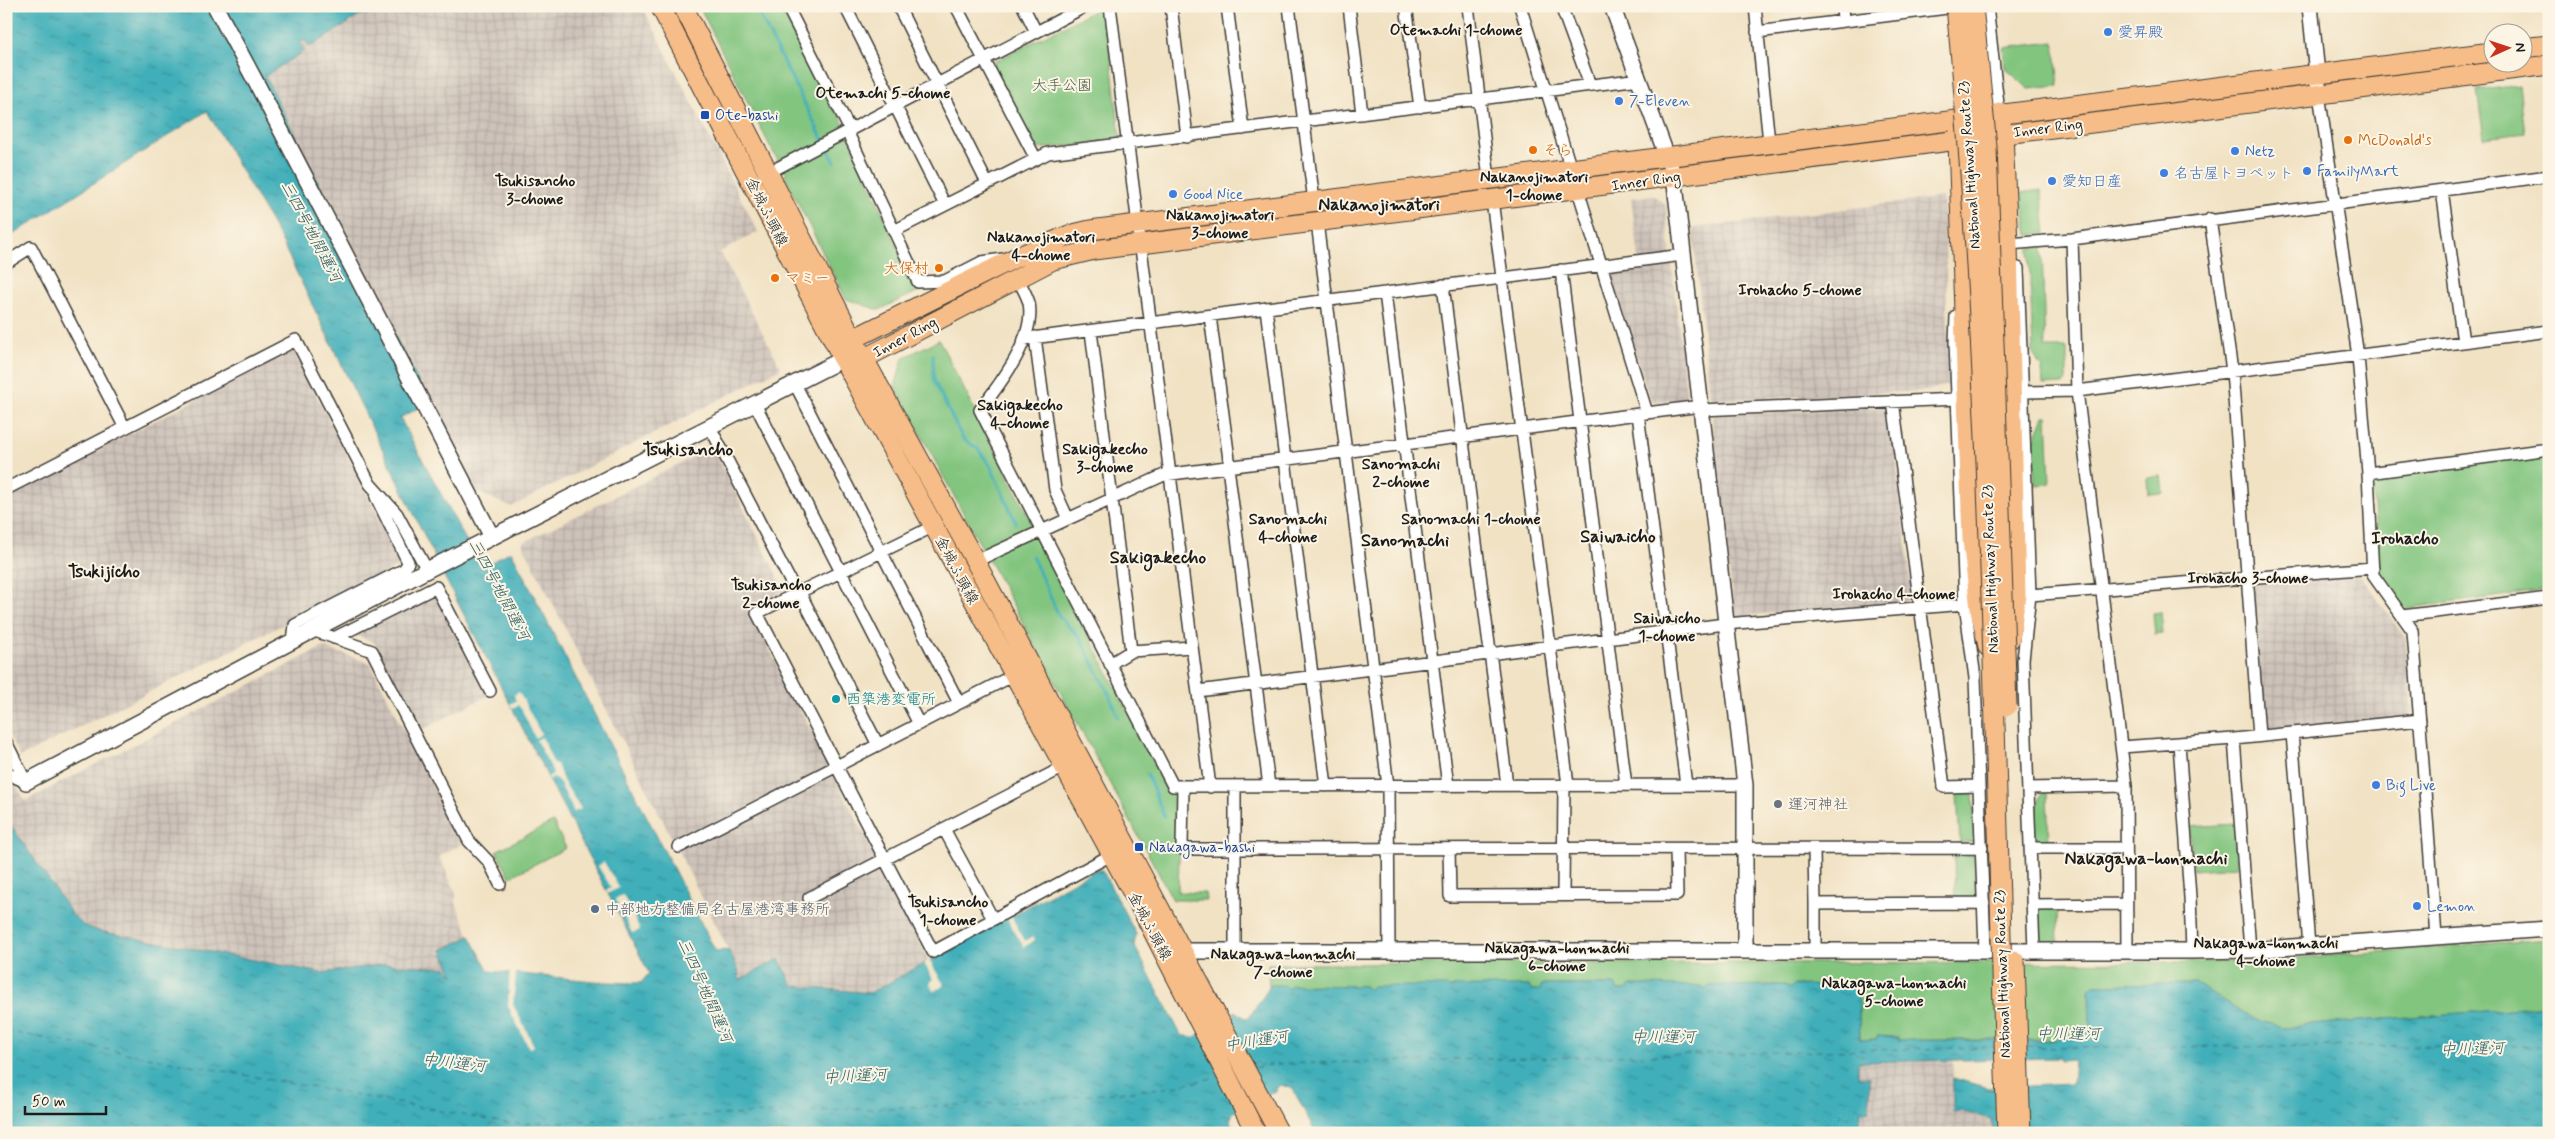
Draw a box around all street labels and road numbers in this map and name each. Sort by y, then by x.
street label: National Highway Route 23 [1954,80,1986,250]
street label: Inner Ring [2012,115,2084,144]
street label: Inner Ring [1610,167,1682,198]
street label: 金城ふ頭線 [740,174,792,250]
street label: Inner Ring [870,313,941,364]
street label: National Highway Route 23 [1978,484,2004,653]
street label: 金城ふ頭線 [930,533,983,608]
street label: 金城ふ頭線 [1123,889,1176,964]
street label: National Highway Route 23 [1990,889,2016,1058]

